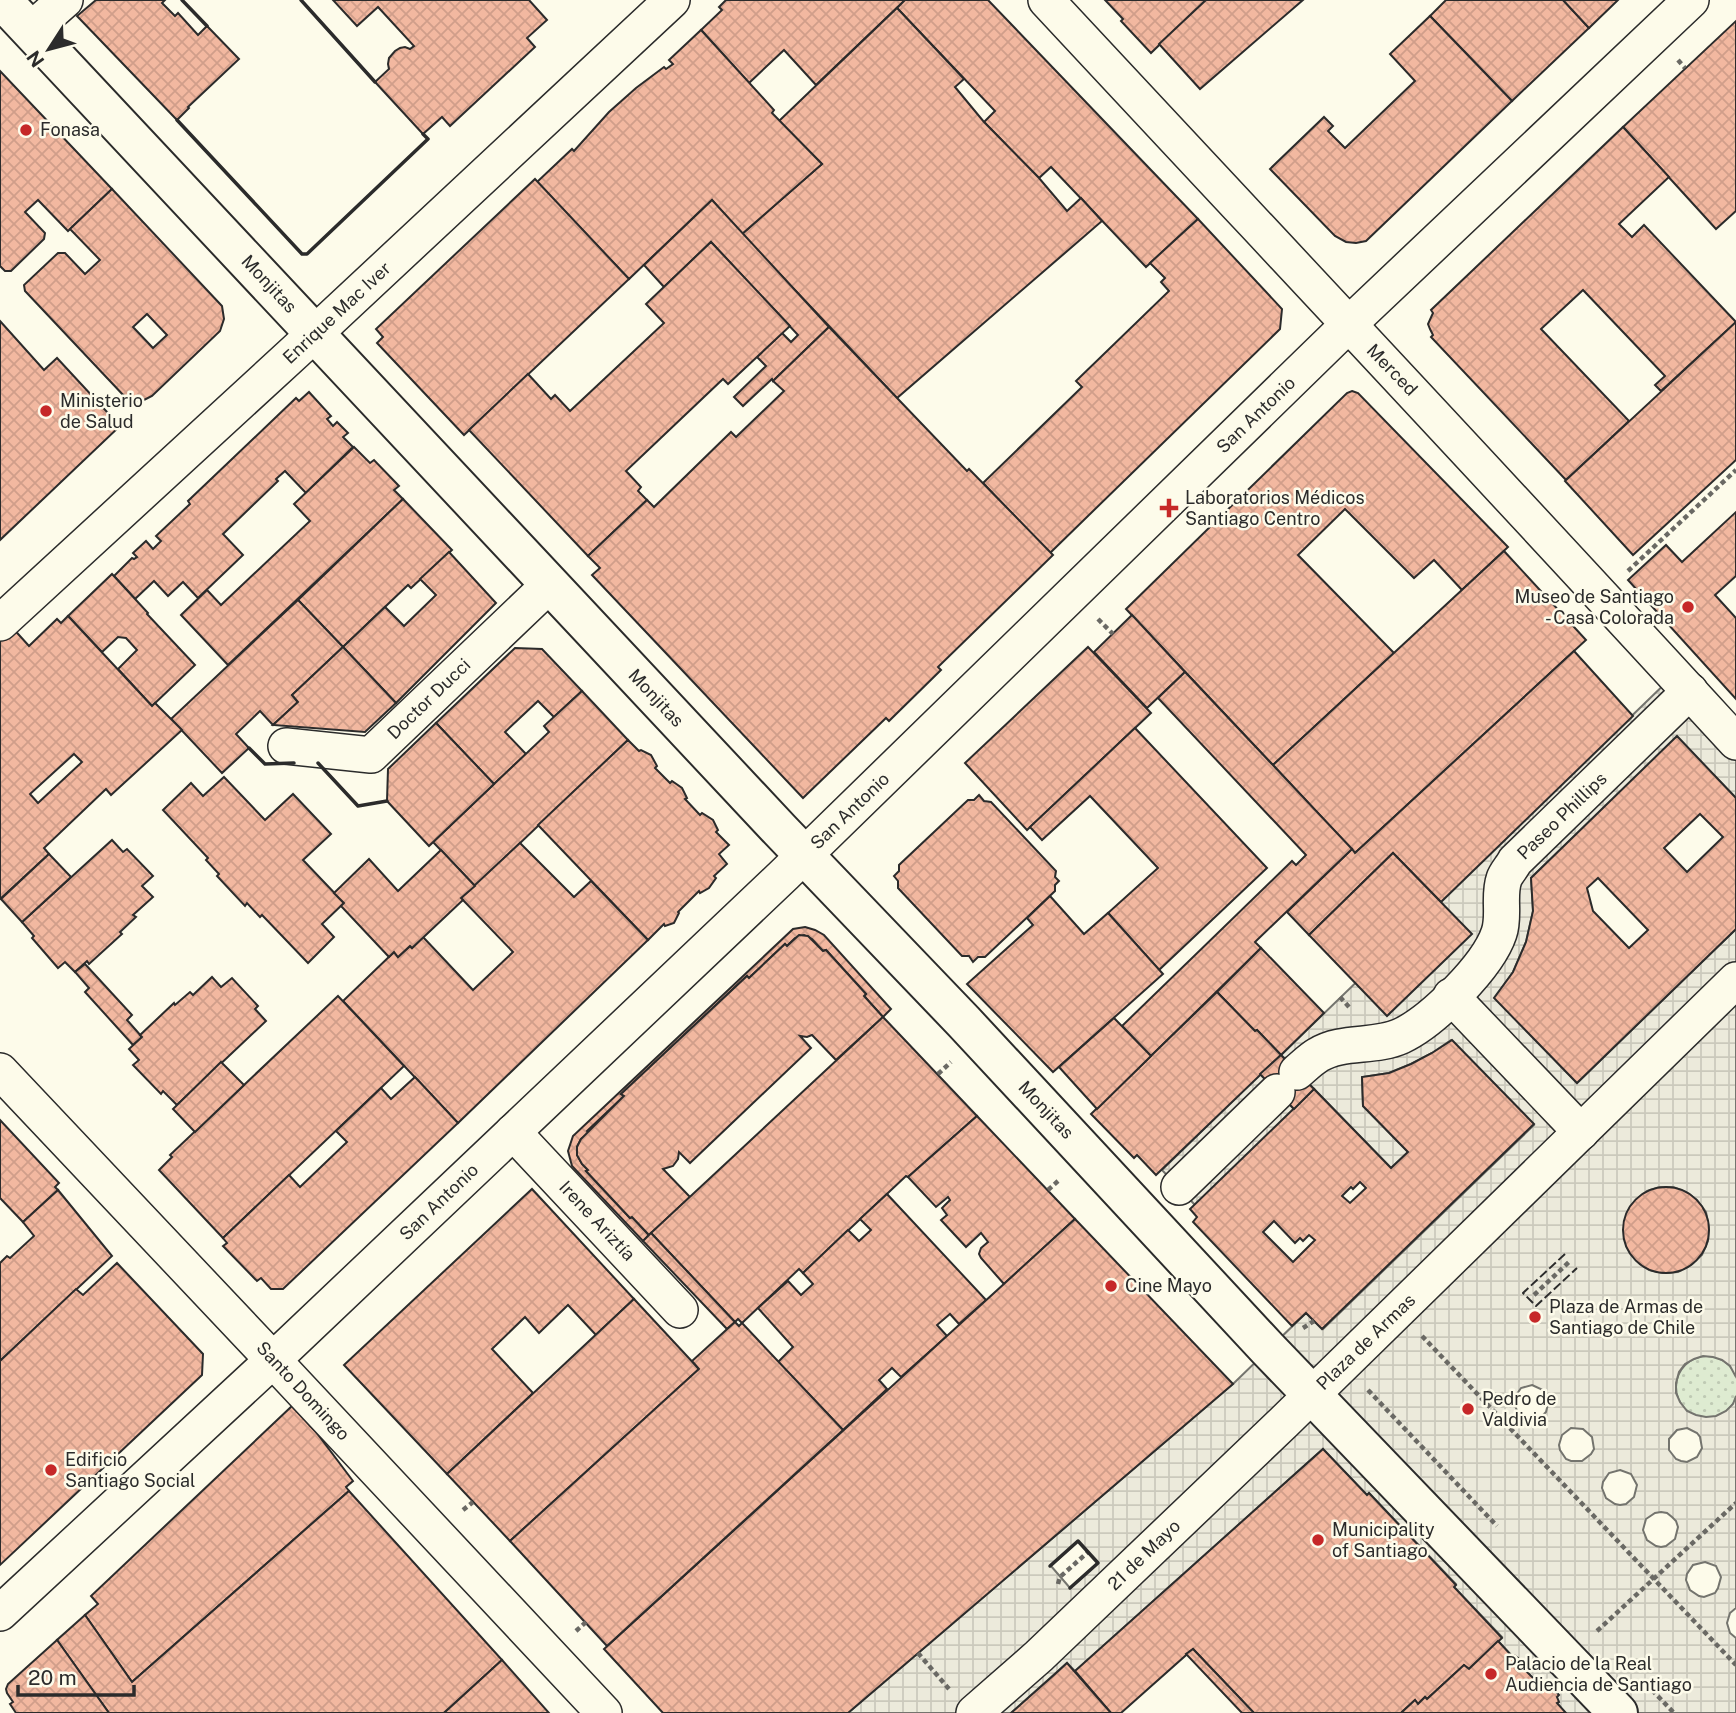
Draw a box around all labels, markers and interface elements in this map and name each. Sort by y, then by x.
north arrow [14,14,84,84]
text: N [22,47,49,71]
place label: Fonasa [40,119,100,140]
marker: Fonasa [18,122,34,138]
street label: Monjitas [237,250,301,317]
street label: Enrique Mac Iver [278,257,395,368]
street label: Merced [1363,339,1422,400]
street label: San Antonio [1212,372,1299,457]
place label: Ministerio de Salud [60,390,143,432]
marker: Ministerio de Salud [38,403,54,419]
place label: Laboratorios Médicos Santiago Centro [1185,487,1365,529]
marker: Laboratorios Médicos Santiago Centro [1159,498,1179,518]
place label: Museo de Santiago - Casa Colorada [1514,586,1674,628]
marker: Museo de Santiago - Casa Colorada [1680,599,1696,615]
street label: Doctor Ducci [383,654,474,743]
street label: Monjitas [624,664,688,731]
street label: San Antonio [806,768,893,853]
street label: Paseo Phillips [1513,768,1611,864]
street label: Monjitas [1014,1076,1078,1143]
street label: San Antonio [395,1159,482,1244]
street label: Irene Ariztía [555,1176,640,1265]
place label: Cine Mayo [1125,1275,1212,1296]
marker: Cine Mayo [1103,1278,1119,1294]
street label: Plaza de Armas [1312,1289,1419,1394]
place label: Plaza de Armas de Santiago de Chile [1549,1296,1703,1338]
marker: Plaza de Armas de Santiago de Chile [1527,1309,1543,1325]
street label: Santo Domingo [252,1337,355,1444]
place label: Pedro de Valdivia [1482,1388,1556,1430]
marker: Pedro de Valdivia [1460,1401,1476,1417]
place label: Edificio Santiago Social [65,1449,195,1491]
marker: Edificio Santiago Social [43,1462,59,1478]
street label: 21 de Mayo [1103,1515,1184,1594]
place label: Municipality of Santiago [1332,1519,1435,1561]
marker: Municipality of Santiago [1310,1532,1326,1548]
place label: Palacio de la Real Audiencia de Santiago [1505,1653,1692,1695]
scale bar [18,1654,133,1698]
text: 20 m [28,1665,77,1690]
marker: Palacio de la Real Audiencia de Santiago [1483,1666,1499,1682]

